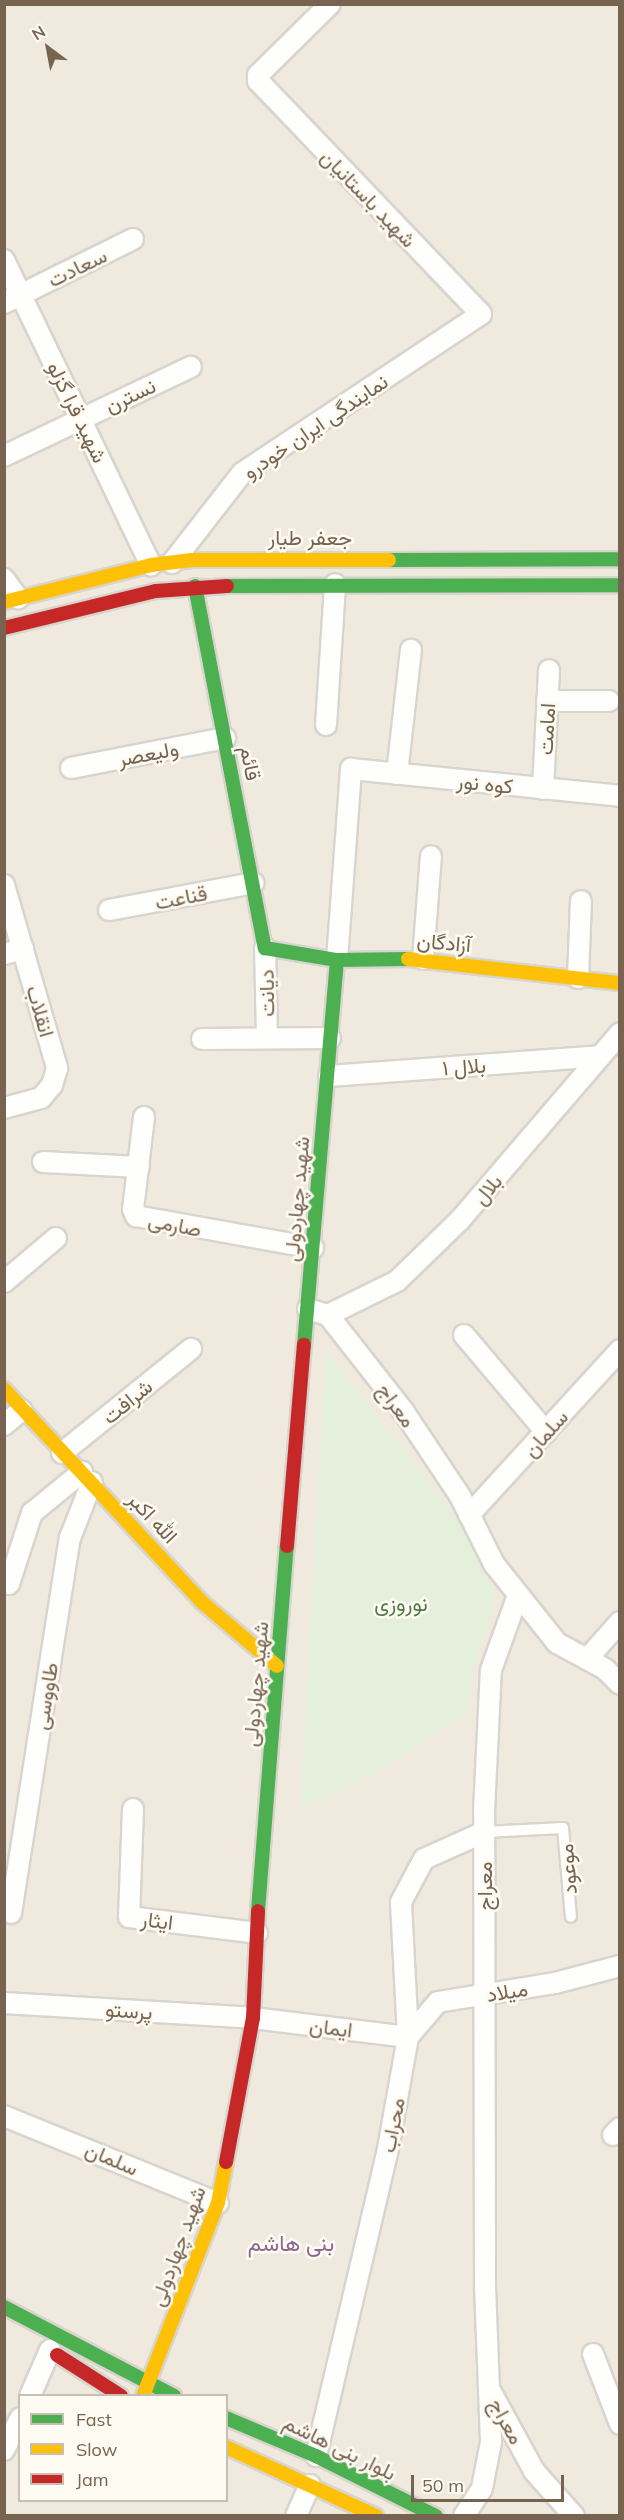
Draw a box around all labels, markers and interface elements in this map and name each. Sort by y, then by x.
north arrow [18,18,78,78]
text: N [28,21,49,44]
street label: شهید باستانیان [316,144,422,252]
street label: سعادت [43,242,111,292]
street label: شهید قرا گزلو [43,357,113,467]
street label: نمایندگی ایران خودرو [238,368,392,484]
street label: نسترن [101,372,159,418]
street label: جعفر طیار [268,524,352,550]
street label: امامت [532,702,560,756]
street label: ولیعصر [116,735,180,771]
street label: قائم [235,743,267,783]
street label: کوه نور [456,768,514,798]
street label: قناعت [153,880,209,914]
street label: آزادگان [416,927,472,957]
street label: دیانت [253,969,279,1017]
street label: انقلاب [22,982,60,1040]
street label: بلال ۱ [441,1052,487,1080]
street label: شهید چهاردولی [278,1135,314,1263]
street label: بلال [467,1169,507,1209]
street label: صارمی [146,1206,204,1242]
street label: شرافت [97,1373,157,1429]
street label: معراج [372,1378,422,1432]
street label: سلمان [517,1404,573,1462]
street label: الله اکبر [123,1486,183,1548]
park label: نوروزی [374,1590,428,1616]
street label: شهید چهاردولی [237,1620,273,1748]
street label: طاووسی [27,1660,63,1732]
street label: موعود [552,1843,582,1895]
street label: معراج [471,1862,497,1910]
street label: ایثار [140,1906,174,1934]
street label: میلاد [485,1975,529,2007]
street label: پرستو [105,1996,153,2024]
street label: ایمان [308,2012,354,2042]
street label: محراب [374,2095,410,2155]
street label: سلمان [82,2136,142,2180]
street label: شهید چهاردولی [144,2183,210,2309]
district label: بنی هاشم [248,2231,334,2257]
legend [18,2394,228,2502]
street label: معراج [484,2394,530,2448]
text: Fast [76,2408,112,2431]
street label: بلوار بنی هاشم [280,2409,400,2485]
text: Slow [76,2438,117,2461]
scale bar [414,2463,567,2501]
text: Jam [76,2468,109,2491]
text: 50 m [422,2474,464,2497]

